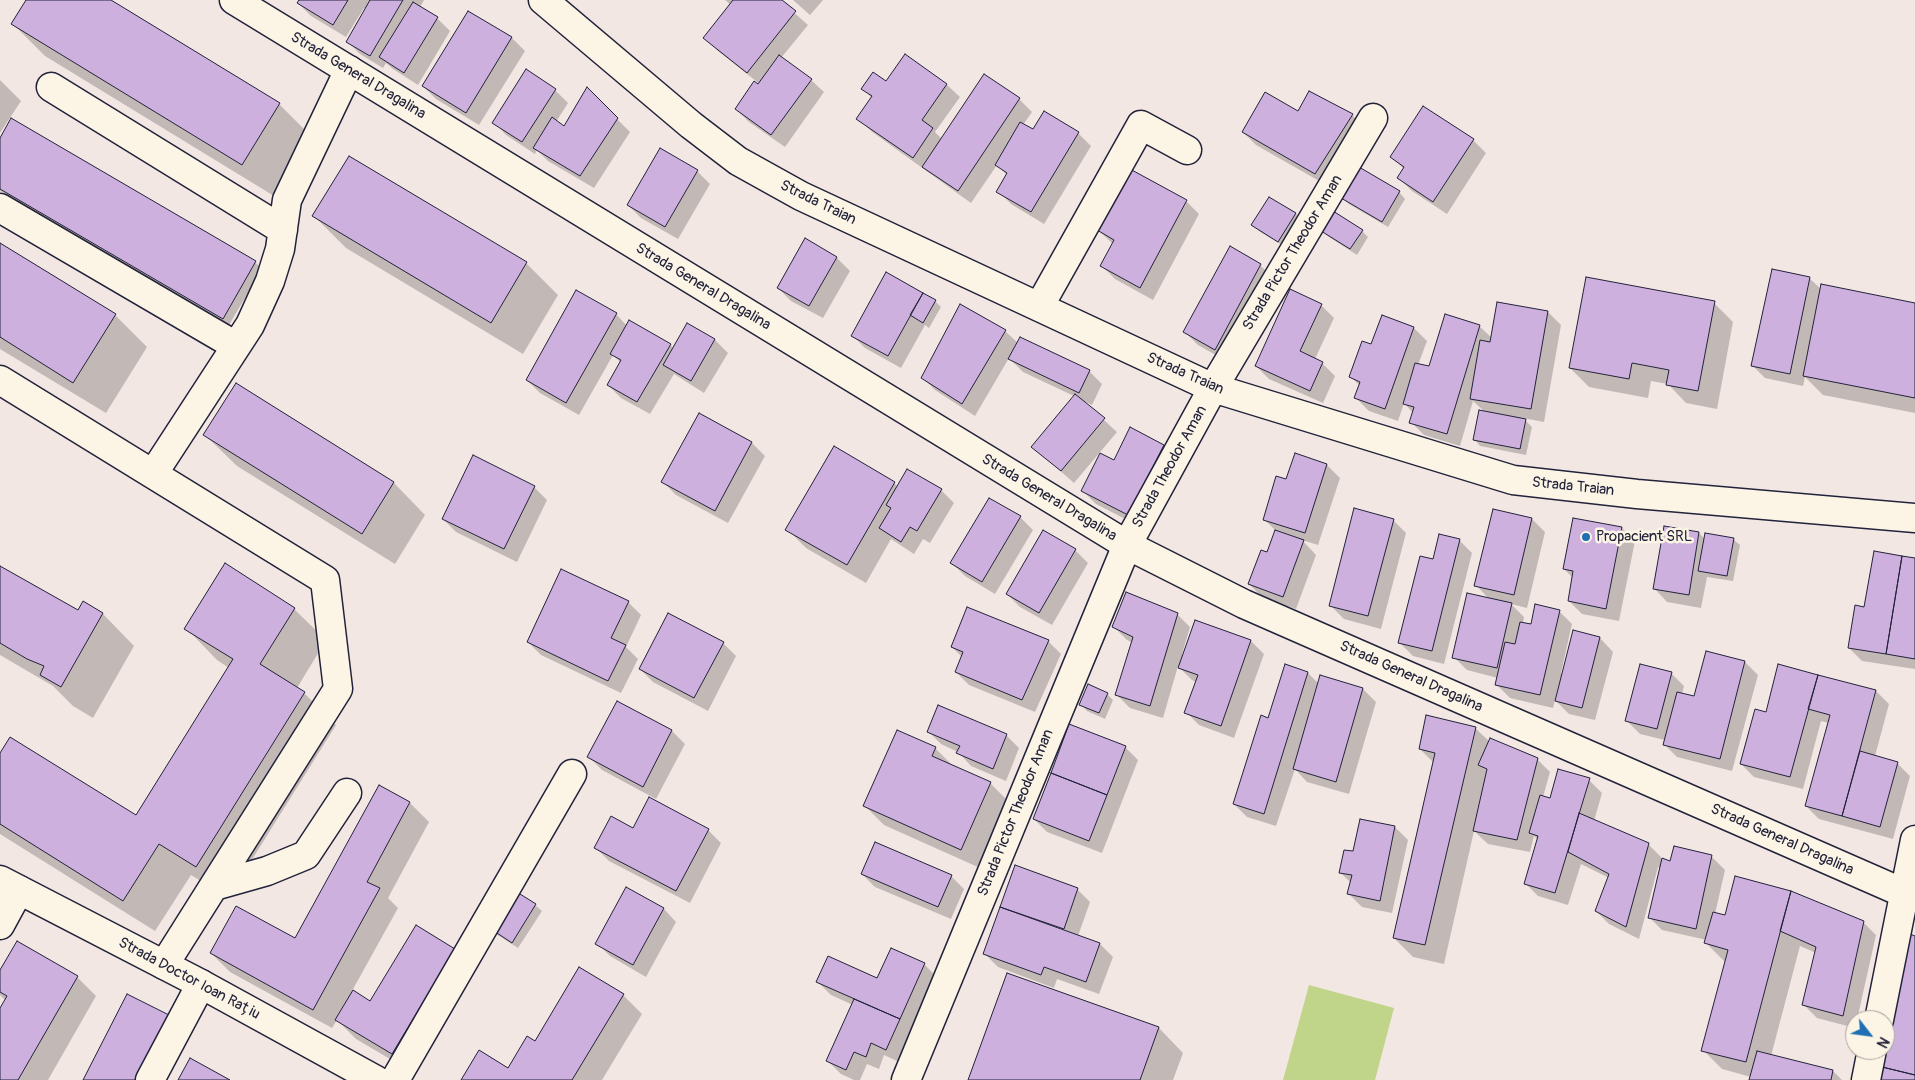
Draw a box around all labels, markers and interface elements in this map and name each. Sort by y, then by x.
street label: Strada General Dragalina [287,28,429,124]
street label: Strada Pictor Theodor Aman [1239,172,1347,334]
street label: Strada Traian [777,177,859,229]
street label: Strada General Dragalina [632,239,774,335]
street label: Strada Traian [1144,349,1226,399]
street label: Strada Theodor Aman [1129,403,1211,531]
street label: Strada General Dragalina [978,450,1120,546]
street label: Strada Traian [1531,474,1615,500]
place label: Propacient SRL [1596,528,1692,546]
marker: Propacient SRL [1580,531,1592,543]
street label: Strada General Dragalina [1337,637,1485,717]
street label: Strada Pictor Theodor Aman [974,727,1058,899]
street label: Strada General Dragalina [1708,800,1856,880]
street label: Strada Doctor Ioan Rațiu [115,934,263,1024]
north arrow [1845,1010,1895,1060]
text: N [1873,1034,1892,1051]

